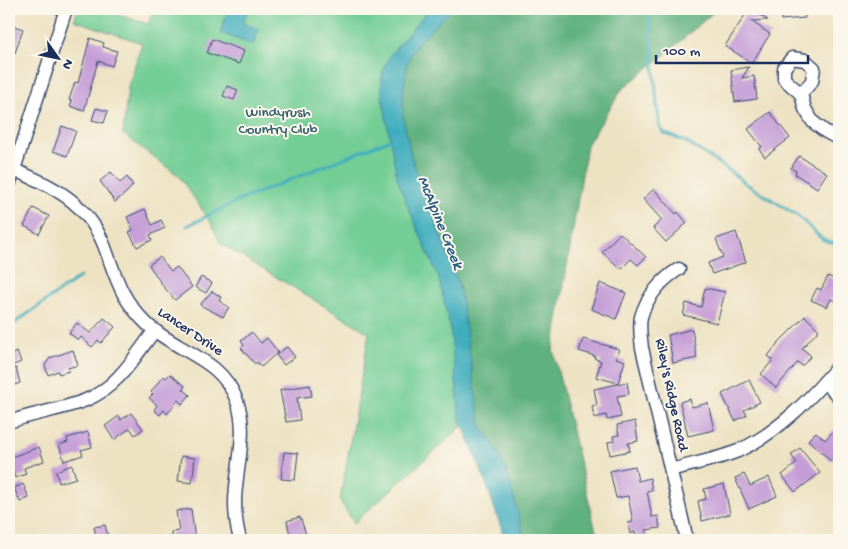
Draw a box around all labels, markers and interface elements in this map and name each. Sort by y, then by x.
north arrow [32,32,82,82]
scale bar [656,32,808,64]
text: 100 m [662,43,701,61]
text: N [57,55,76,72]
park label: Windyrush Country Club [239,104,317,139]
water label: McAlpine Creek [412,174,467,274]
street label: Lancer Drive [154,303,226,361]
street label: Riley's Ridge Road [650,337,692,454]

